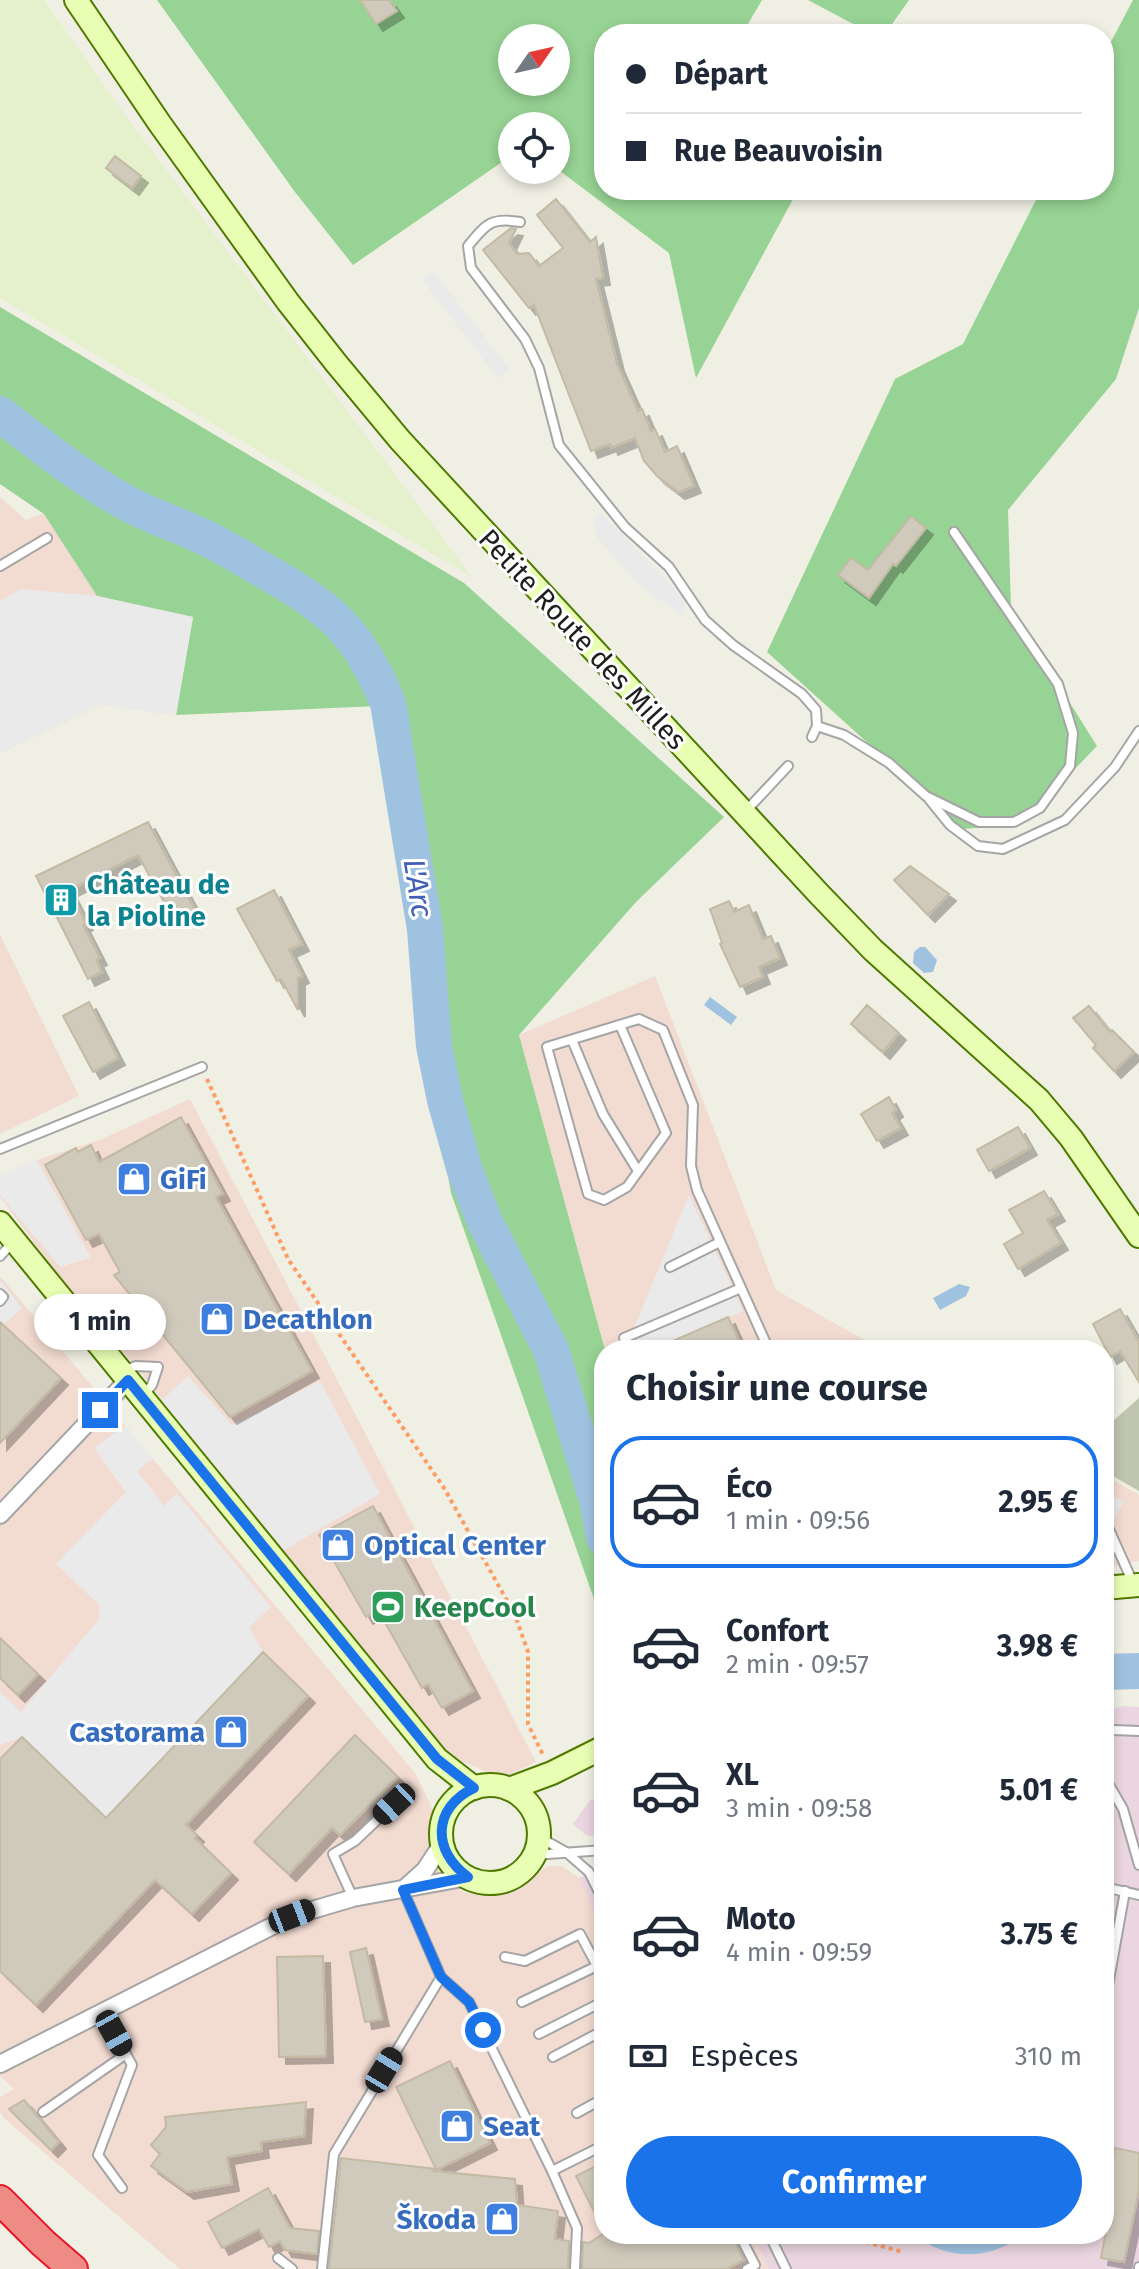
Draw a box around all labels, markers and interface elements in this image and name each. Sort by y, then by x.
north arrow [498,24,570,96]
map controls [498,24,570,184]
text: Départ [674,56,768,92]
button: locate [498,112,570,184]
text: Rue Beauvoisin [674,133,883,169]
street label: Petite Route des Milles [472,522,693,756]
water label: L'Arc [396,856,441,921]
place label: Château de la Pioline [87,868,230,933]
building icon: Château de la Pioline [42,881,80,919]
shop icon: GiFi [115,1160,153,1198]
place label: GiFi [160,1163,207,1196]
callout: 1 min [34,1294,166,1350]
shop icon: Decathlon [198,1300,236,1338]
place label: Decathlon [243,1303,373,1336]
text: 1 min [69,1306,131,1337]
text: Choisir une course [626,1366,928,1410]
route end [82,1392,118,1428]
icon: car [630,1466,702,1538]
text: Éco [726,1469,772,1505]
text: 2.95 € [998,1484,1078,1520]
text: 1 min · 09:56 [726,1505,870,1536]
shop icon: Optical Center [319,1526,357,1564]
place label: Optical Center [364,1529,547,1562]
sports icon: KeepCool [369,1588,407,1626]
place label: KeepCool [414,1591,536,1624]
icon: car [630,1610,702,1682]
text: Confort [726,1613,829,1649]
text: 3.98 € [997,1628,1078,1664]
text: 2 min · 09:57 [726,1649,869,1680]
shop icon: Castorama [212,1713,250,1751]
place label: Castorama [69,1716,205,1749]
icon: car [630,1754,702,1826]
text: XL [726,1757,759,1793]
text: 5.01 € [999,1772,1078,1808]
car [368,1779,420,1829]
text: 3 min · 09:58 [726,1793,872,1824]
car [265,1896,319,1936]
icon: car [630,1898,702,1970]
text: Moto [726,1901,796,1937]
text: 3.75 € [1001,1916,1078,1952]
text: 4 min · 09:59 [726,1937,872,1968]
car [92,2006,136,2060]
route start [465,2012,501,2048]
icon: cash [626,2034,670,2078]
text: Espèces [690,2038,798,2074]
text: 310 m [1015,2041,1082,2072]
car [361,2043,407,2097]
shop icon: Seat [438,2107,476,2145]
place label: Seat [483,2110,542,2143]
button: Confirmer [626,2136,1082,2228]
shop icon: Škoda [483,2200,521,2238]
place label: Škoda [396,2202,476,2236]

